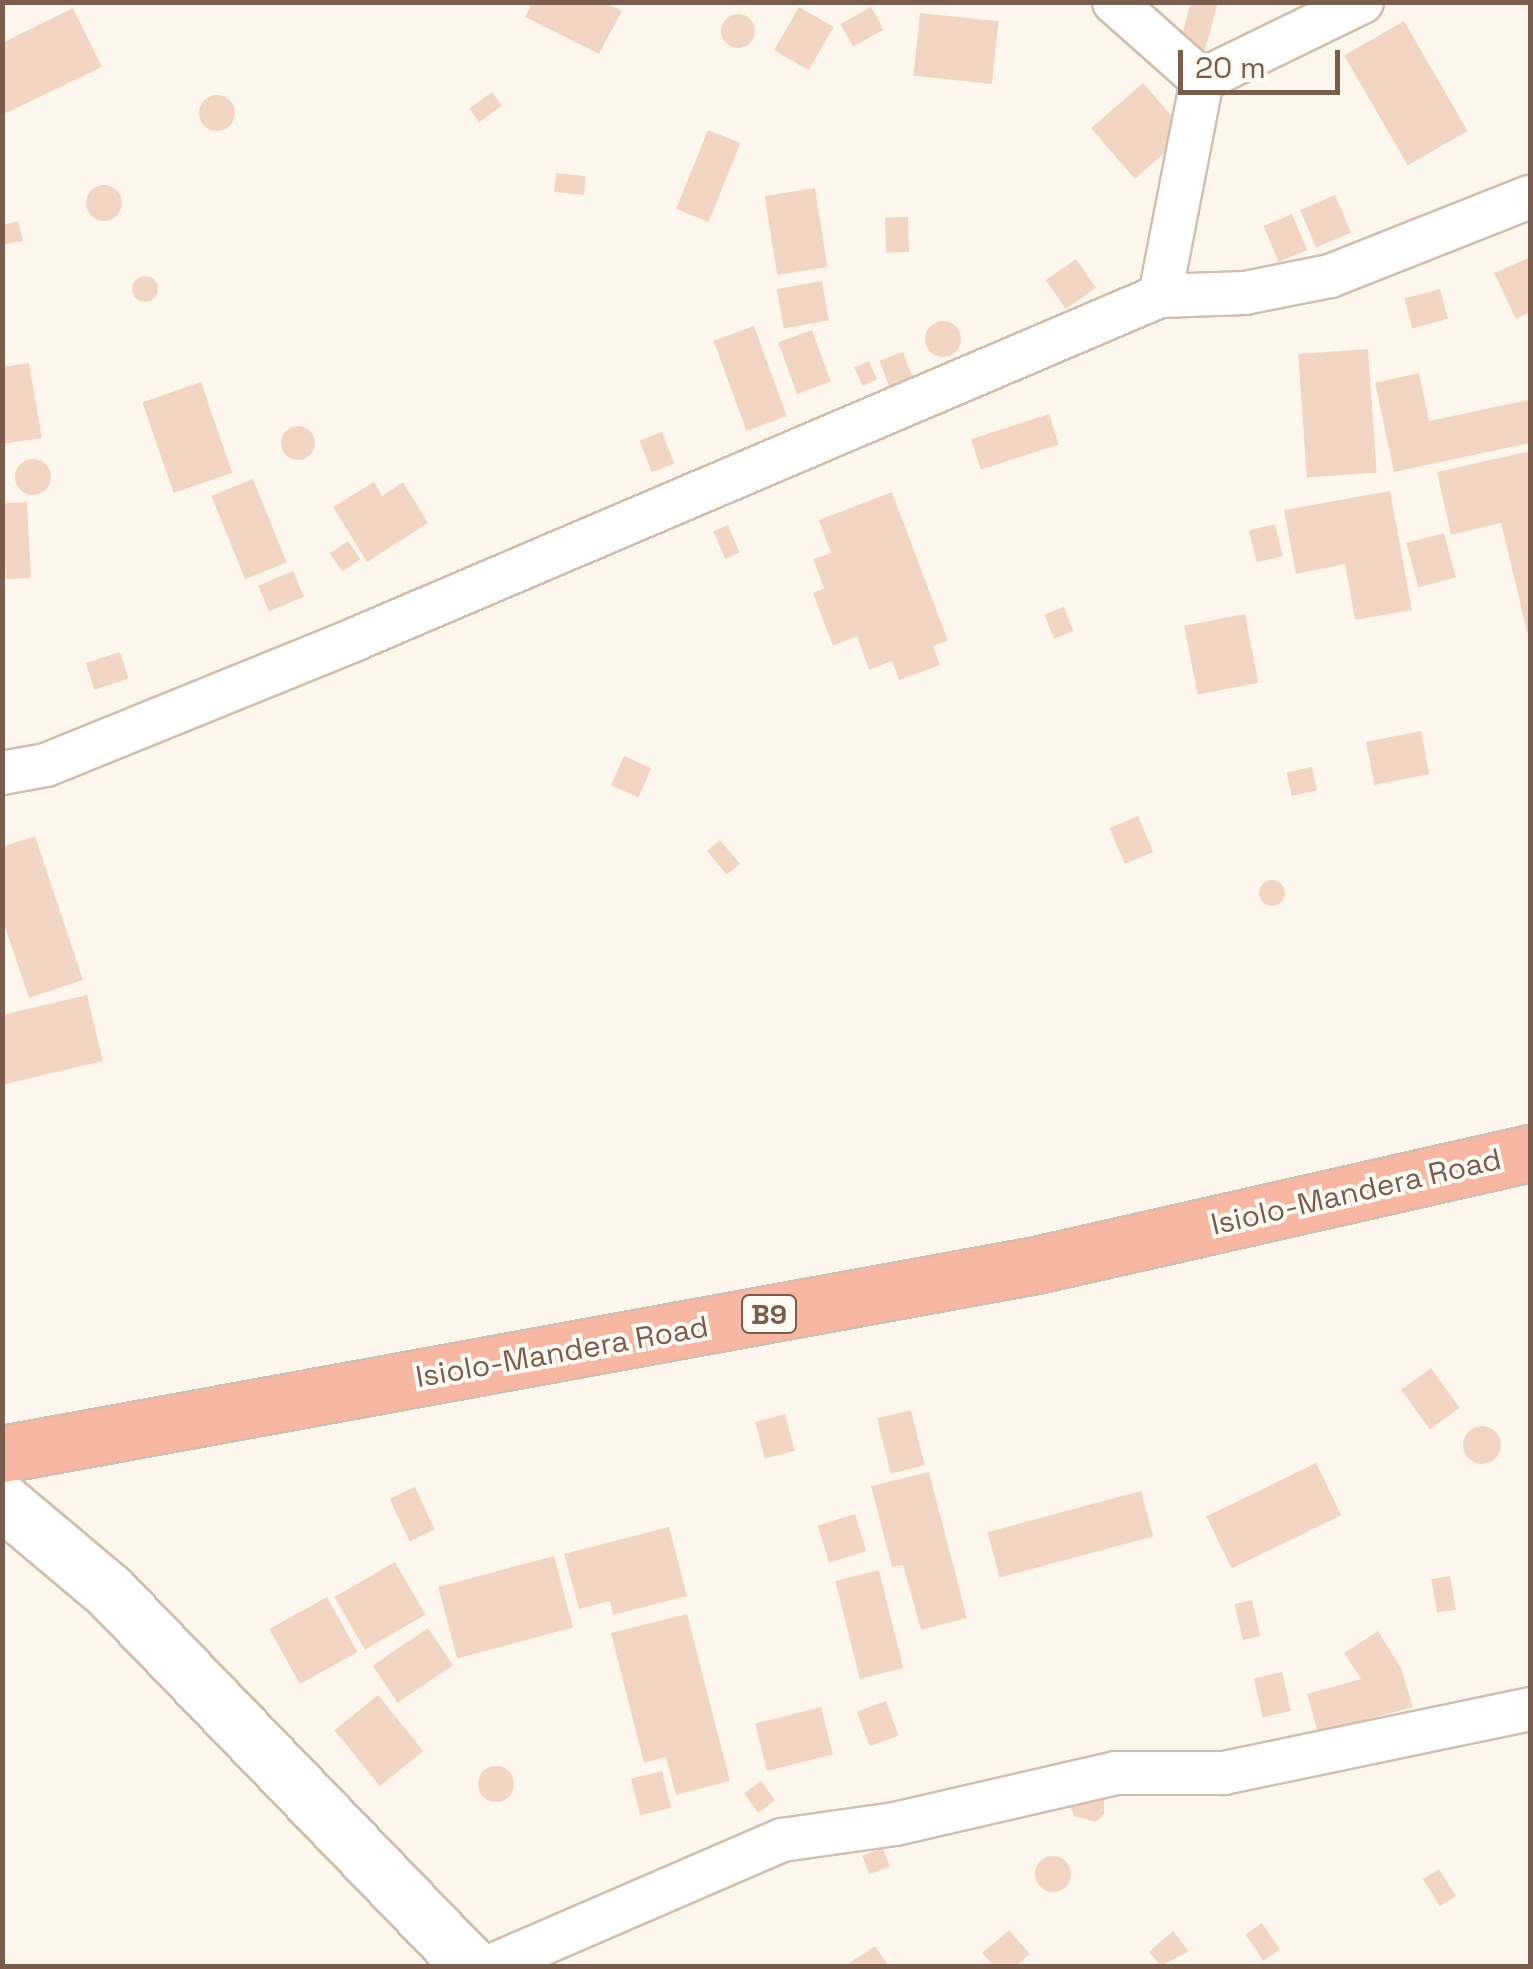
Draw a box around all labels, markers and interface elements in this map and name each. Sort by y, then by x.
scale bar [1183,30,1346,92]
text: 20 m [1195,48,1266,87]
street label: Isiolo-Mandera Road [1207,1141,1505,1243]
road number: B9 [739,1291,799,1337]
street label: Isiolo-Mandera Road [413,1309,711,1395]

